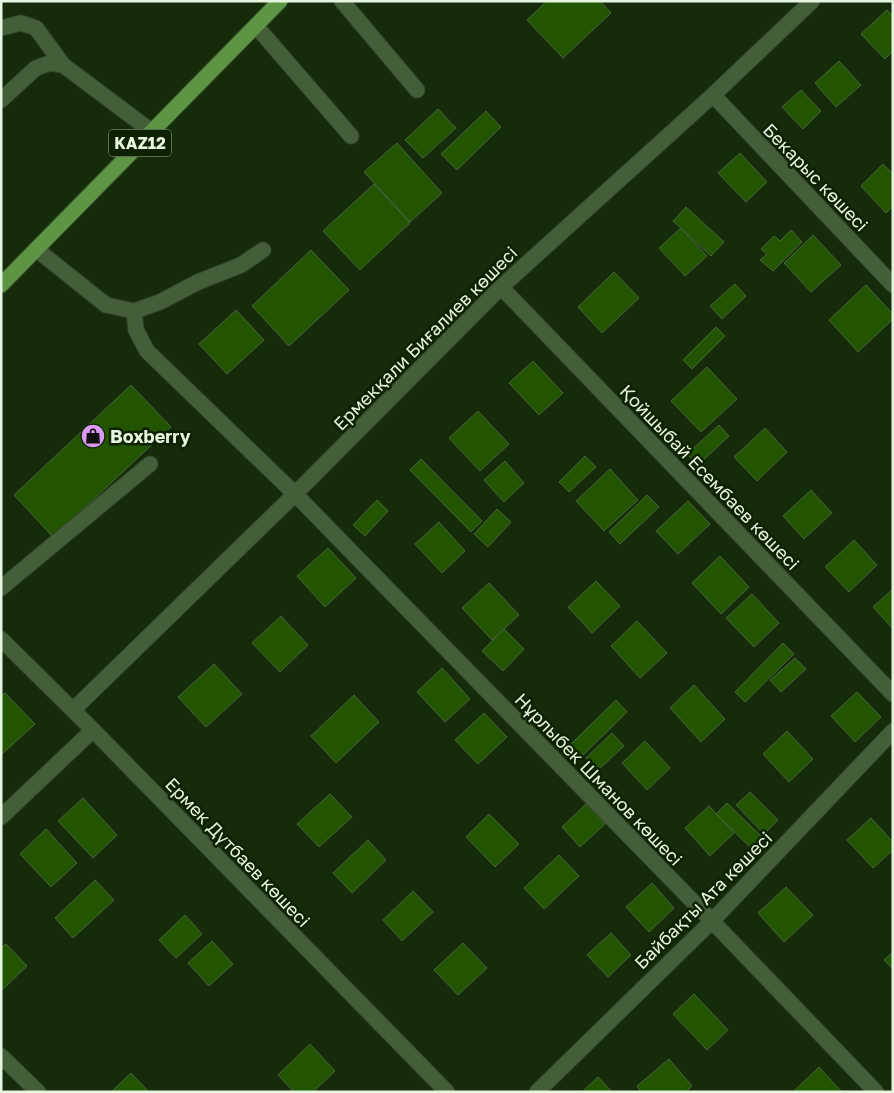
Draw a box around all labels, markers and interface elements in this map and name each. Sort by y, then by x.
street label: Бекарыс көшесі [759,118,873,236]
road number: KAZ12 [109,130,171,156]
street label: Ермекқали Биғалиев көшесі [328,241,522,435]
street label: Қойшыбай Есембаев көшесі [616,380,804,574]
shop icon: Boxberry [80,423,106,449]
place label: Boxberry [110,425,191,447]
street label: Нұрлыбек Шманов көшесі [510,688,687,871]
street label: Ермек Дүтбаев көшесi [161,773,315,931]
street label: Байбақты Ата көшесі [630,827,776,973]

